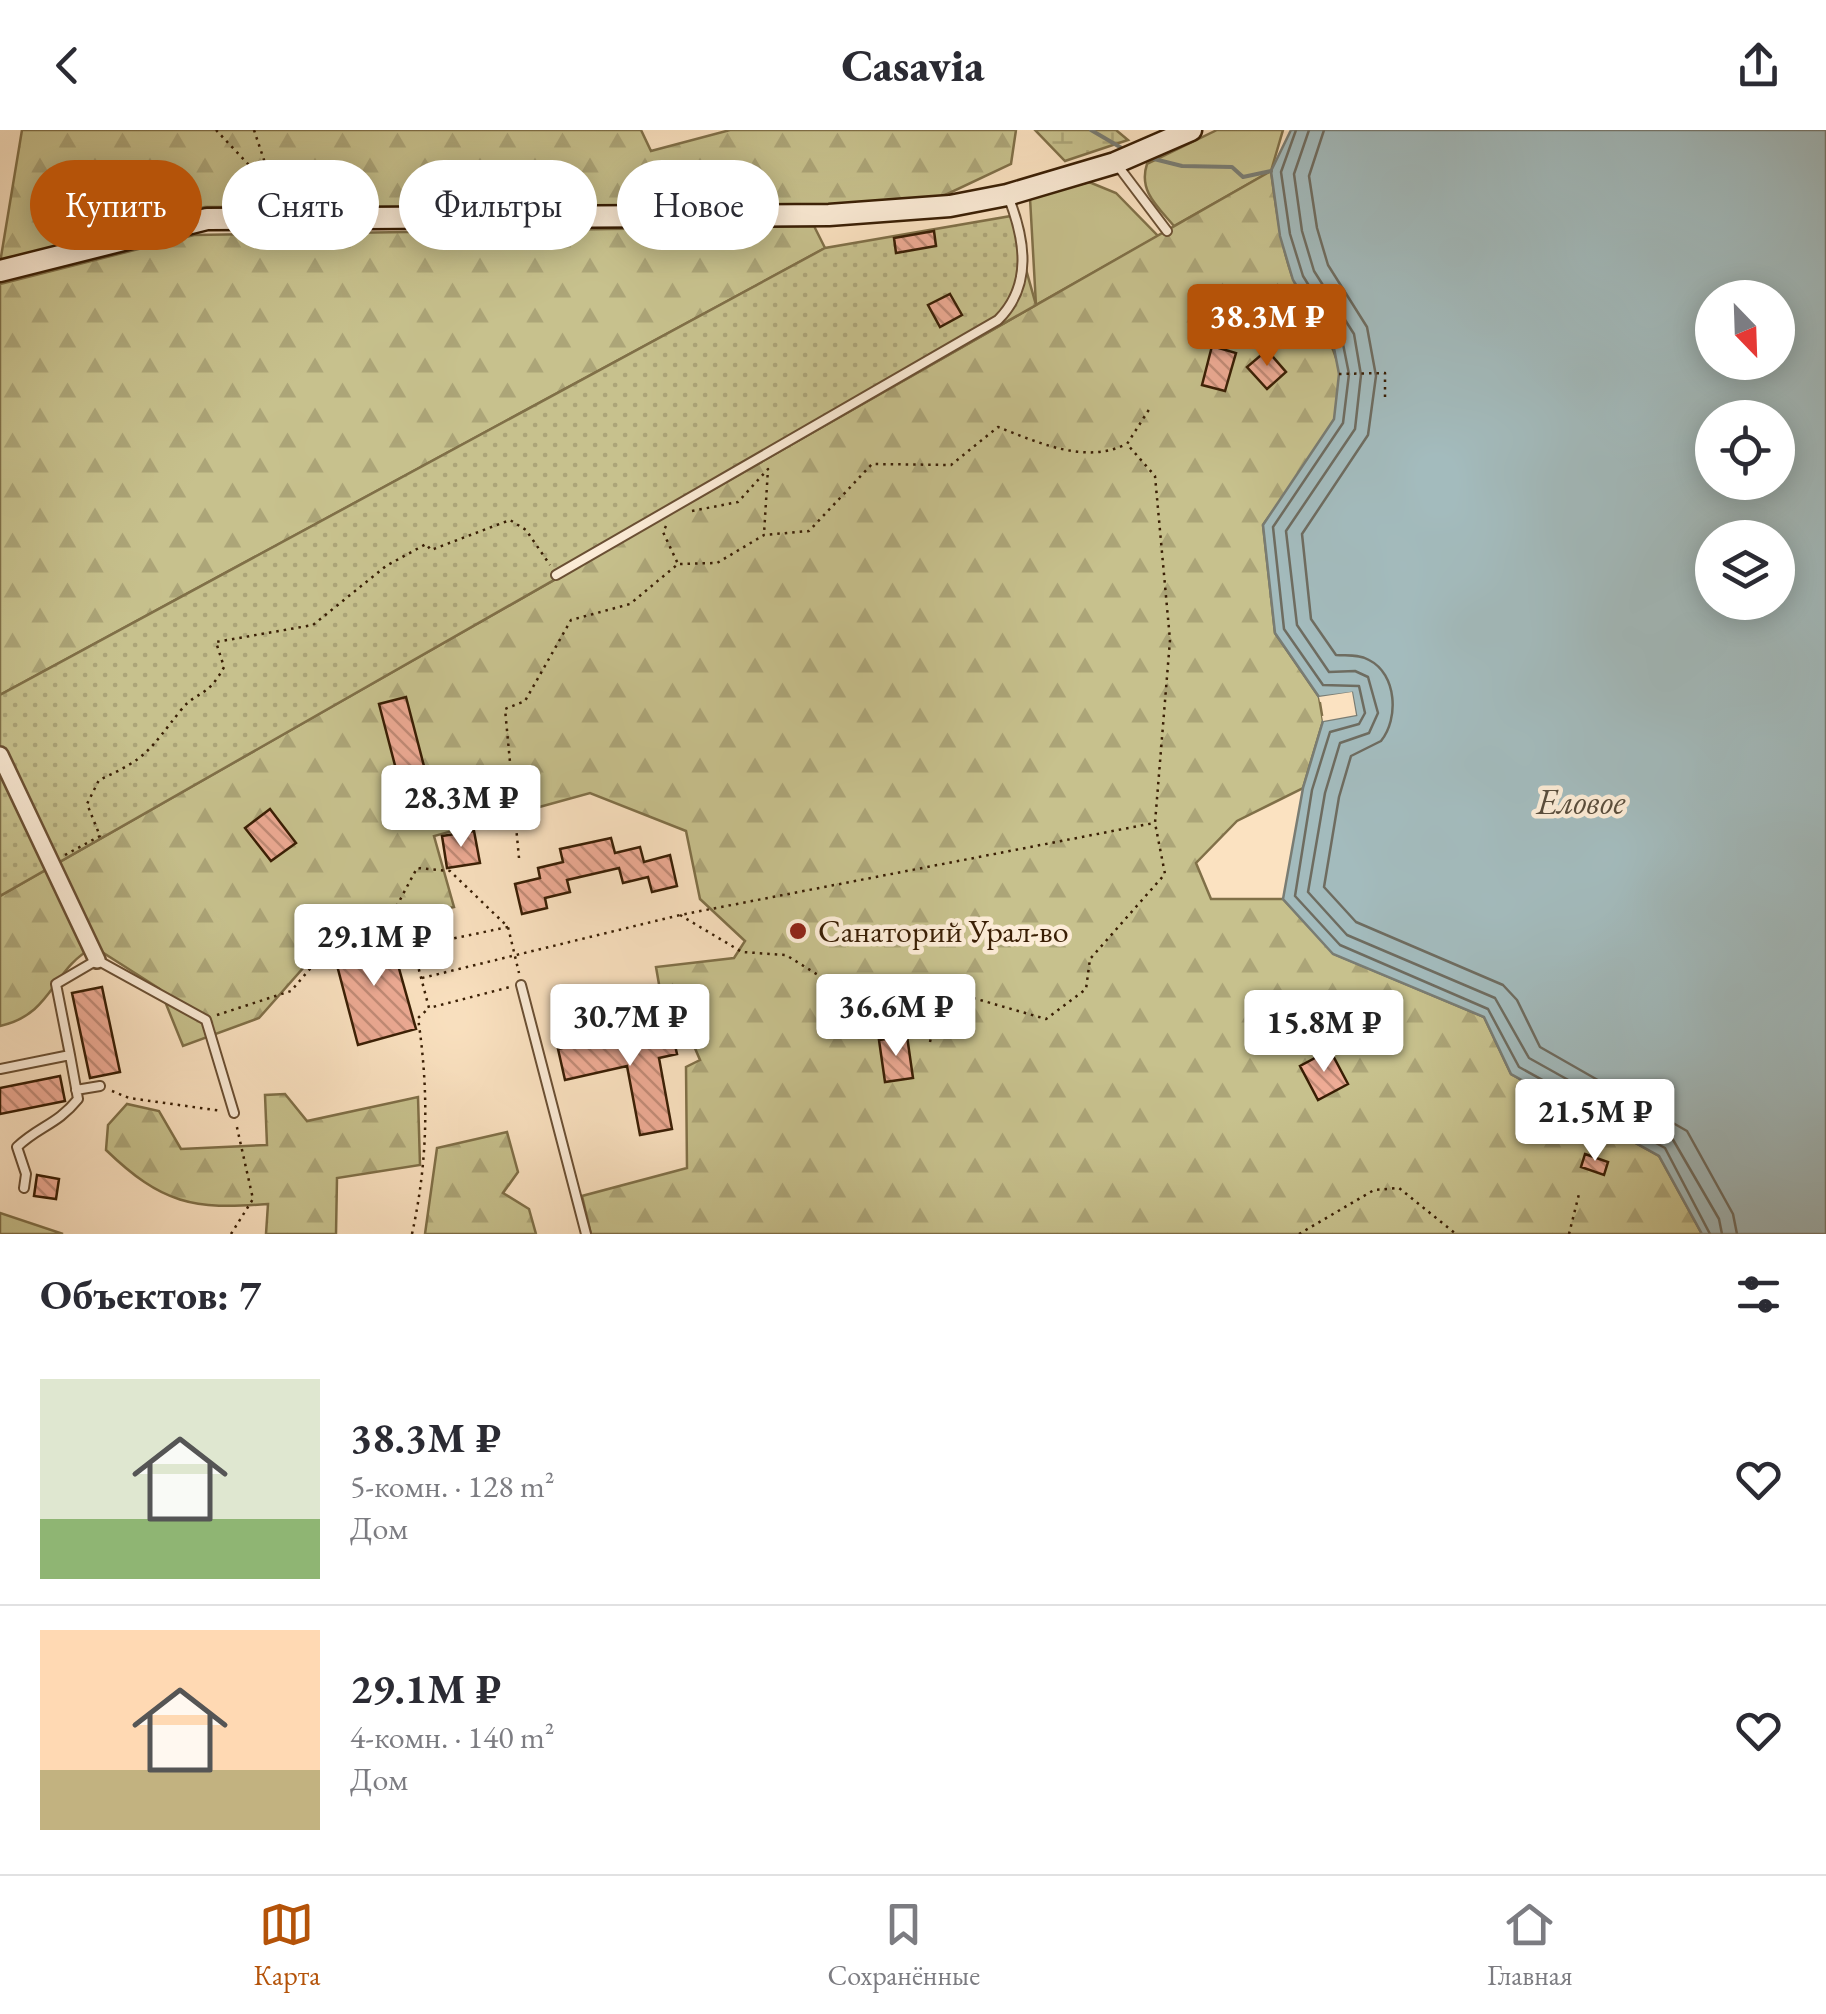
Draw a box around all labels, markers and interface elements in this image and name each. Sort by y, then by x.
text: Casavia [842,36,984,94]
icon: back [40,38,95,93]
icon: share [1731,38,1786,93]
chip: Купить [30,160,202,250]
chip: Снять [222,160,379,250]
chip: Фильтры [399,160,597,250]
chip: Новое [617,160,779,250]
north arrow [1695,280,1795,380]
map controls [1695,280,1795,620]
pin: 38.3M ₽ [1175,284,1359,369]
text: 38.3M ₽ [1209,295,1325,337]
button: locate [1695,400,1795,500]
button: layers [1695,520,1795,620]
pin: 28.3M ₽ [369,765,553,850]
text: 28.3M ₽ [403,776,519,818]
water label: Еловое [1535,779,1626,824]
pin: 29.1M ₽ [282,904,466,989]
place label: Санаторий Урал-во [818,910,1069,952]
text: 29.1M ₽ [316,915,432,957]
marker: Санаторий Урал-во [787,920,809,942]
pin: 36.6M ₽ [804,974,988,1059]
pin: 30.7M ₽ [538,984,722,1069]
text: 36.6M ₽ [838,985,954,1027]
pin: 15.8M ₽ [1232,990,1416,1075]
text: 30.7M ₽ [572,995,688,1037]
text: 15.8M ₽ [1266,1001,1382,1043]
pin: 21.5M ₽ [1503,1079,1687,1164]
text: 21.5M ₽ [1537,1090,1653,1132]
text: Объектов: 7 [40,1267,261,1322]
icon: filters [1731,1267,1786,1322]
text: 38.3M ₽ [350,1410,501,1465]
icon: home [120,1419,240,1539]
icon: heart [1731,1452,1786,1507]
text: 5-комн. · 128 m² [350,1465,555,1507]
text: Дом [350,1507,408,1549]
text: 29.1M ₽ [350,1661,501,1716]
icon: home [120,1670,240,1790]
icon: heart [1731,1703,1786,1758]
text: 4-комн. · 140 m² [350,1716,555,1758]
text: Дом [350,1758,408,1800]
tab: Карта [254,1897,320,1993]
tab: Сохранённые [827,1897,980,1993]
tab: Главная [1487,1897,1572,1993]

